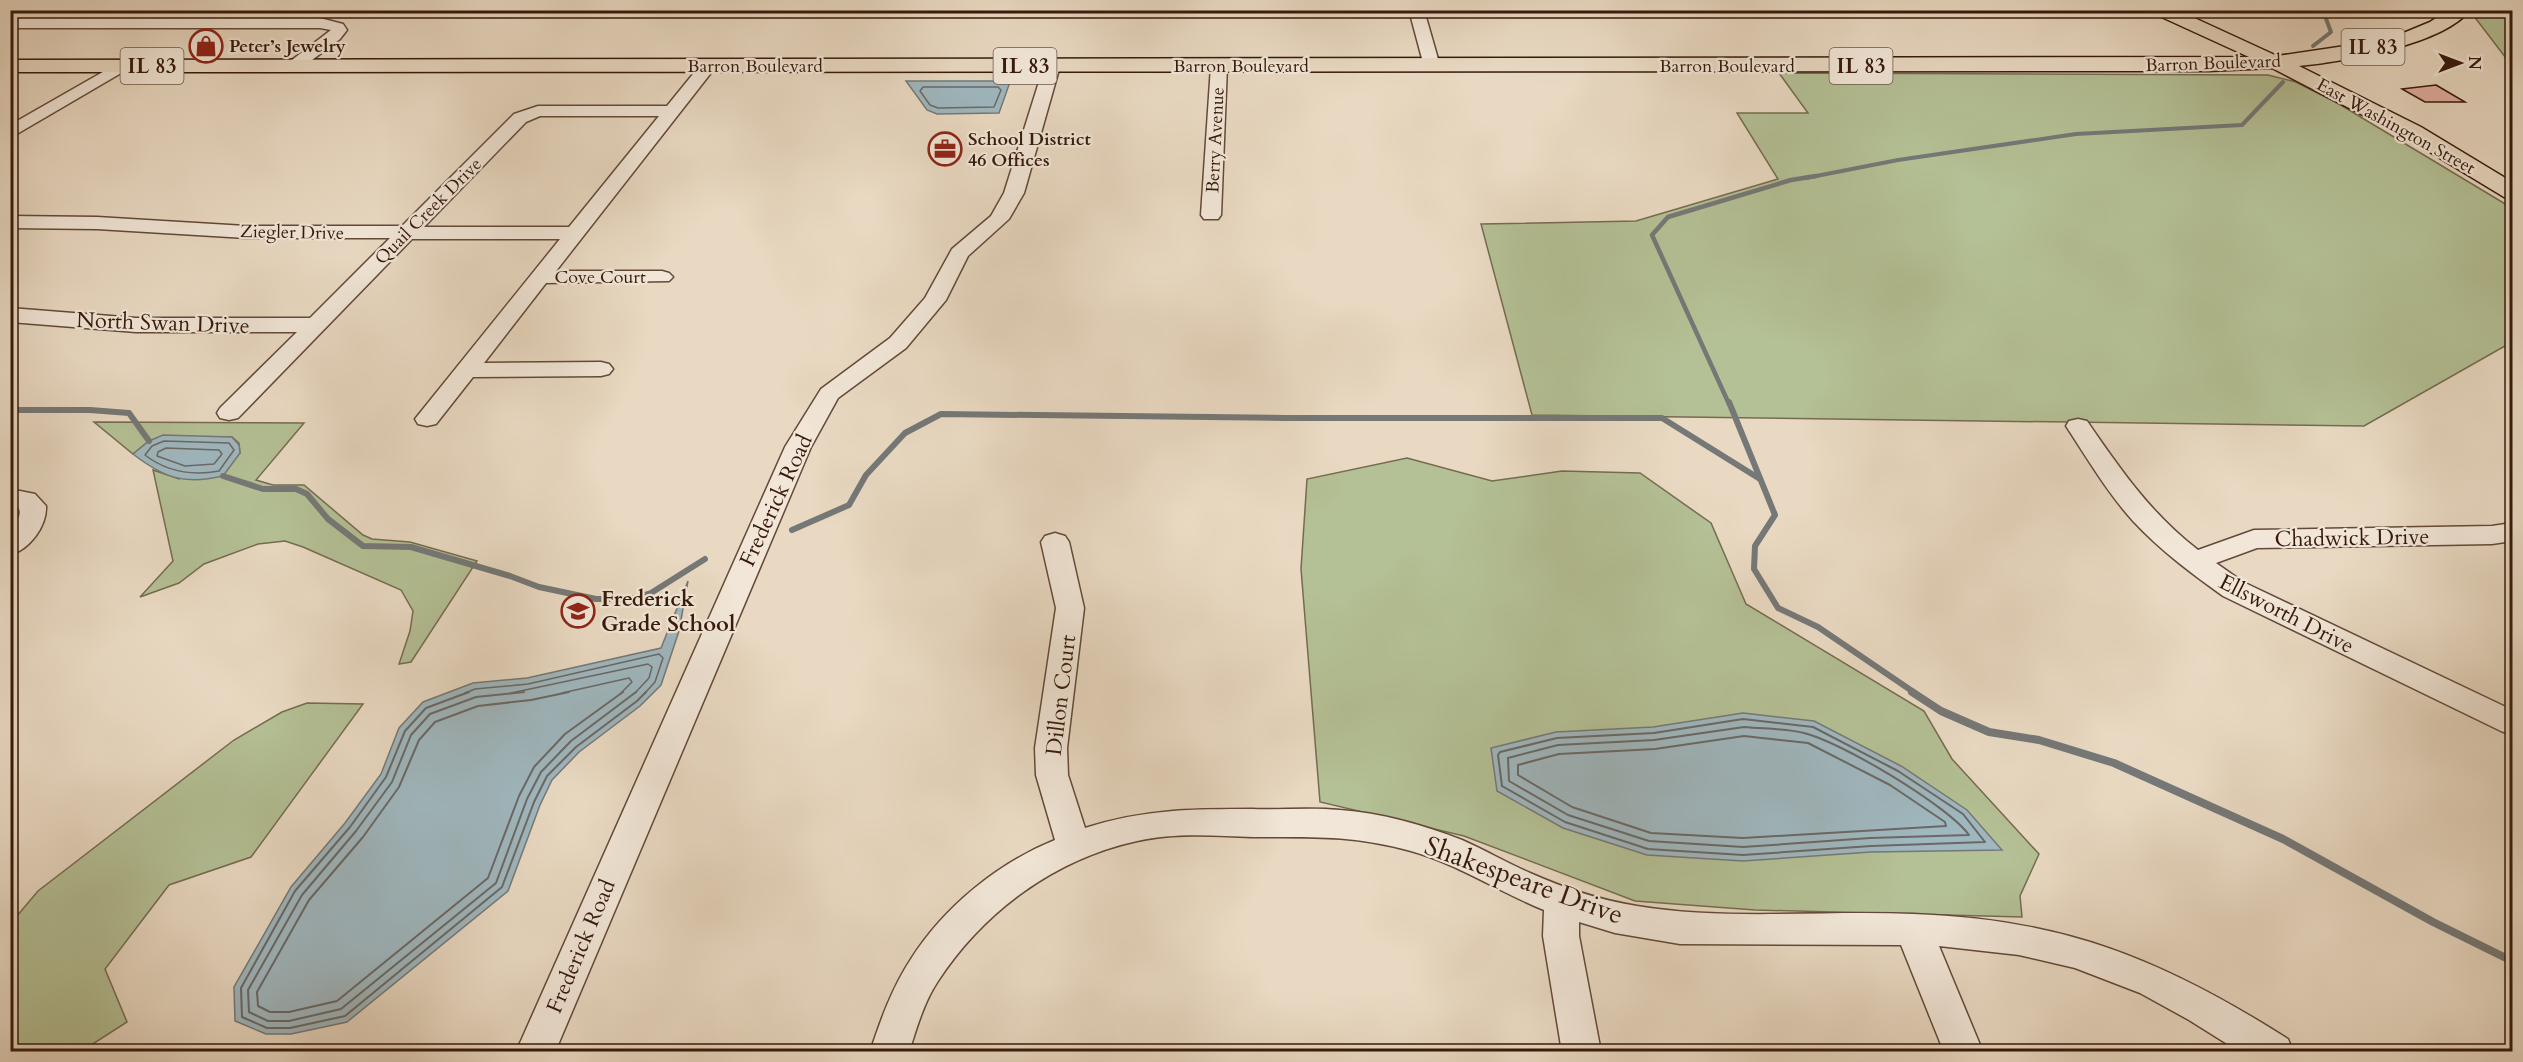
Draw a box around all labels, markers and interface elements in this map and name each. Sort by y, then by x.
shop icon: Peter’s Jewelry [188,28,224,64]
road number: IL 83 [2342,29,2404,65]
north arrow [2430,33,2490,93]
place label: Peter’s Jewelry [229,34,347,59]
road number: IL 83 [120,48,184,84]
road number: IL 83 [994,48,1056,84]
road number: IL 83 [1830,48,1892,84]
street label: Barron Boulevard [2145,49,2282,78]
street label: Barron Boulevard [687,54,823,79]
street label: Barron Boulevard [1173,54,1309,79]
street label: Barron Boulevard [1659,54,1795,79]
text: N [2463,56,2485,70]
street label: East Washington Street [2312,72,2480,181]
street label: Berry Avenue [1200,86,1231,194]
place label: School District 46 Offices [968,127,1091,173]
office icon: School District 46 Offices [927,131,963,167]
street label: Quail Creek Drive [369,152,488,271]
street label: Ziegler Drive [240,219,344,246]
street label: Cove Court [554,265,646,290]
street label: North Swan Drive [76,305,250,341]
street label: Frederick Road [732,429,820,571]
street label: Chadwick Drive [2274,522,2430,554]
street label: Ellsworth Drive [2214,567,2359,661]
place label: Frederick Grade School [601,584,736,639]
school or university icon: Frederick Grade School [560,593,596,629]
street label: Dillon Court [1039,633,1083,757]
street label: Shakespeare Drive [1419,827,1628,934]
street label: Frederick Road [539,875,623,1018]

